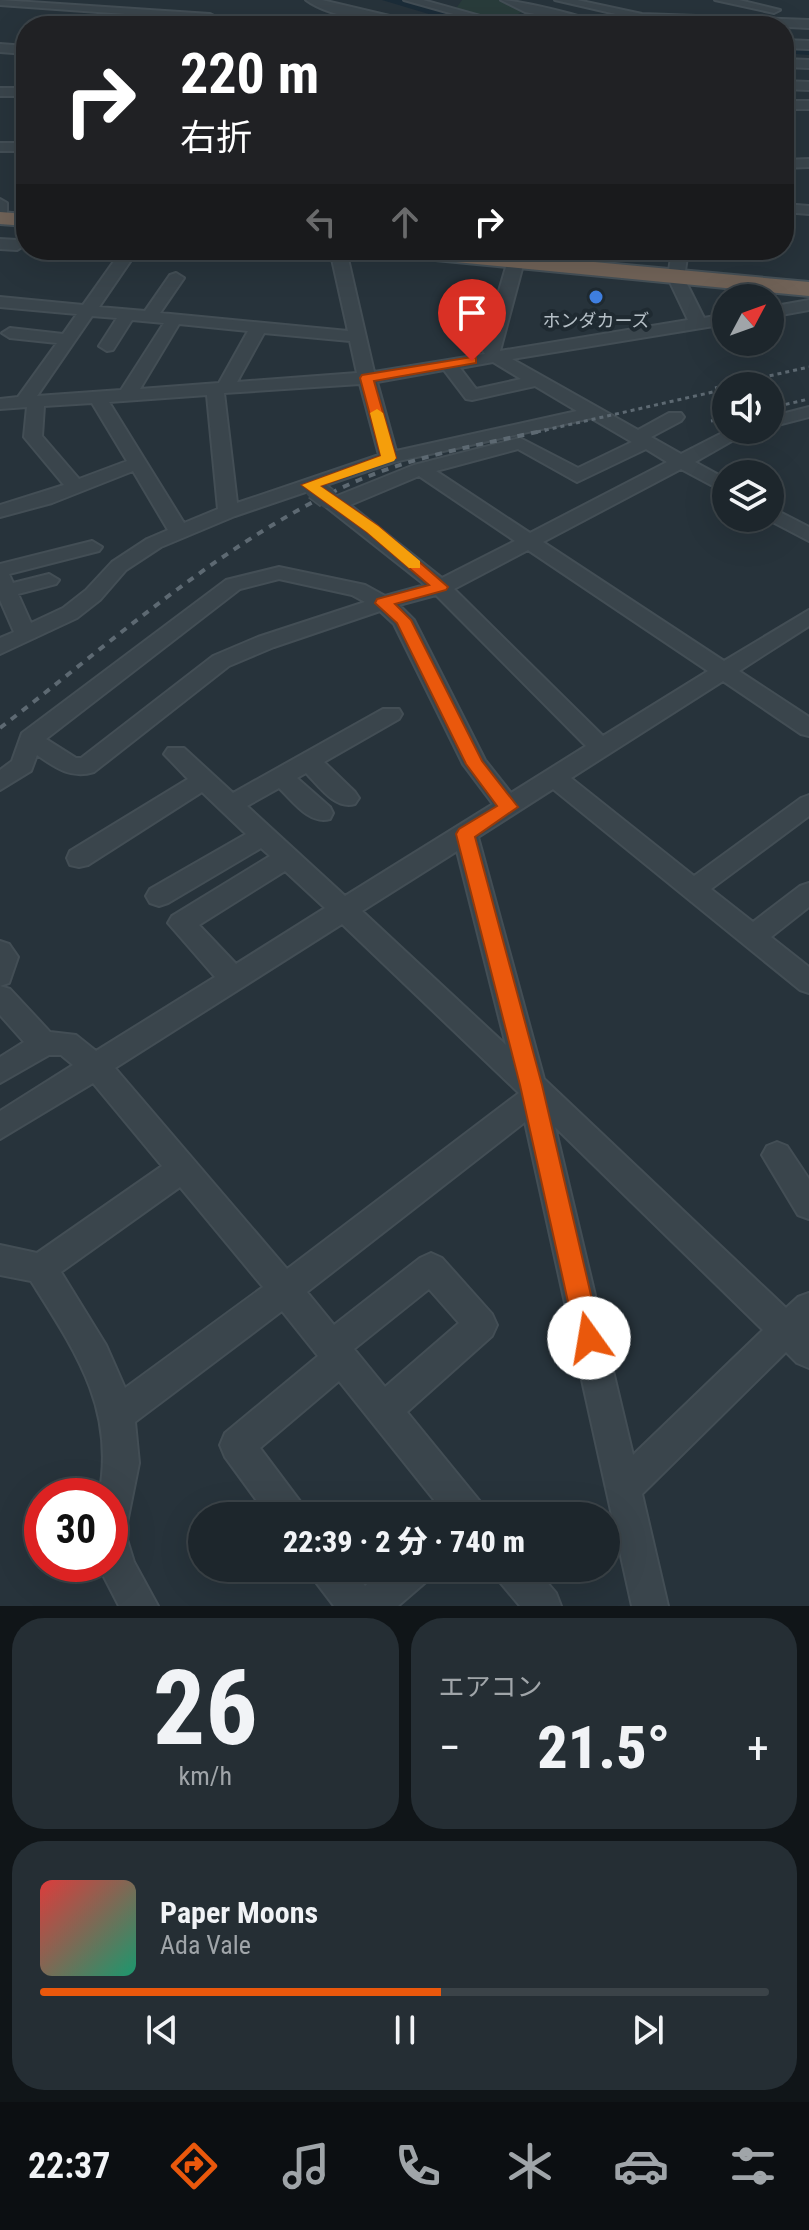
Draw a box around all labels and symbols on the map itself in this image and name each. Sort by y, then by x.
pin [438,279,506,361]
north arrow [712,284,784,356]
marker: ホンダカーズ [587,288,605,306]
place label: ホンダカーズ [542,310,650,331]
position arrow [547,1296,631,1380]
speed limit sign: 30 [24,1478,128,1582]

